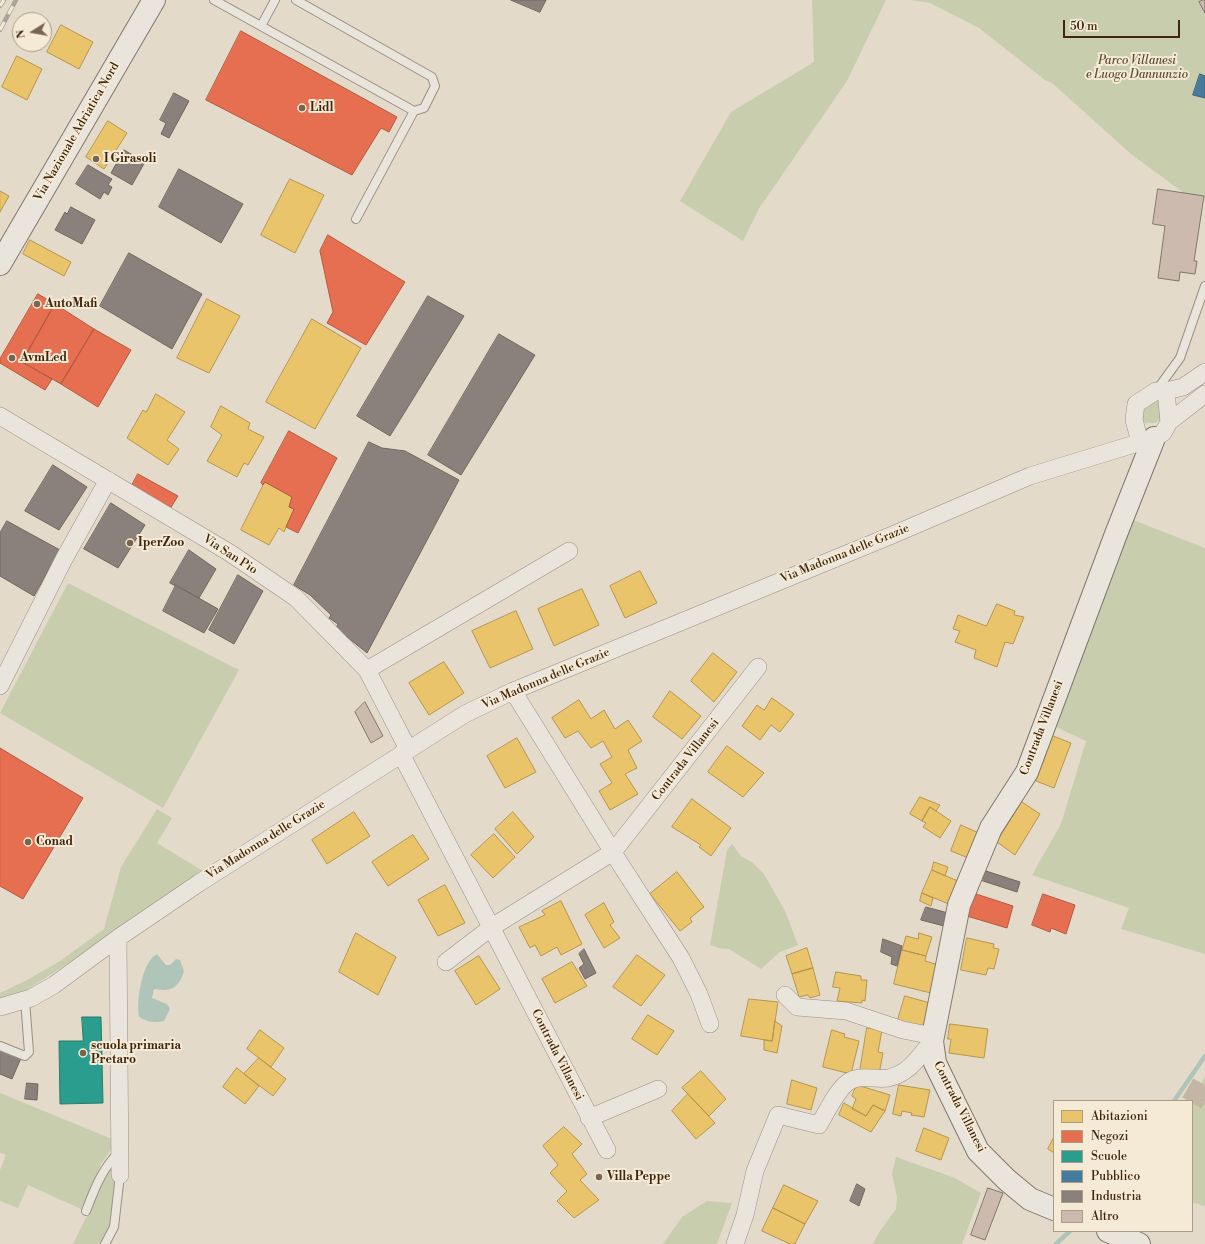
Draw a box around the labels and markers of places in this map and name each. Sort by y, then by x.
place label: Lidl [310,101,334,115]
marker: Lidl [297,103,307,113]
place label: I Girasoli [104,152,156,166]
marker: I Girasoli [91,154,101,164]
place label: AutoMafi [45,297,97,311]
marker: AutoMafi [32,299,42,309]
place label: AvmLed [20,351,67,365]
marker: AvmLed [7,353,17,363]
place label: IperZoo [138,536,184,550]
marker: IperZoo [125,538,135,548]
place label: Conad [36,835,73,849]
marker: Conad [23,837,33,847]
place label: scuola primaria Pretaro [91,1039,181,1067]
marker: scuola primaria Pretaro [78,1048,88,1058]
place label: Villa Peppe [607,1170,671,1184]
marker: Villa Peppe [594,1172,604,1182]

